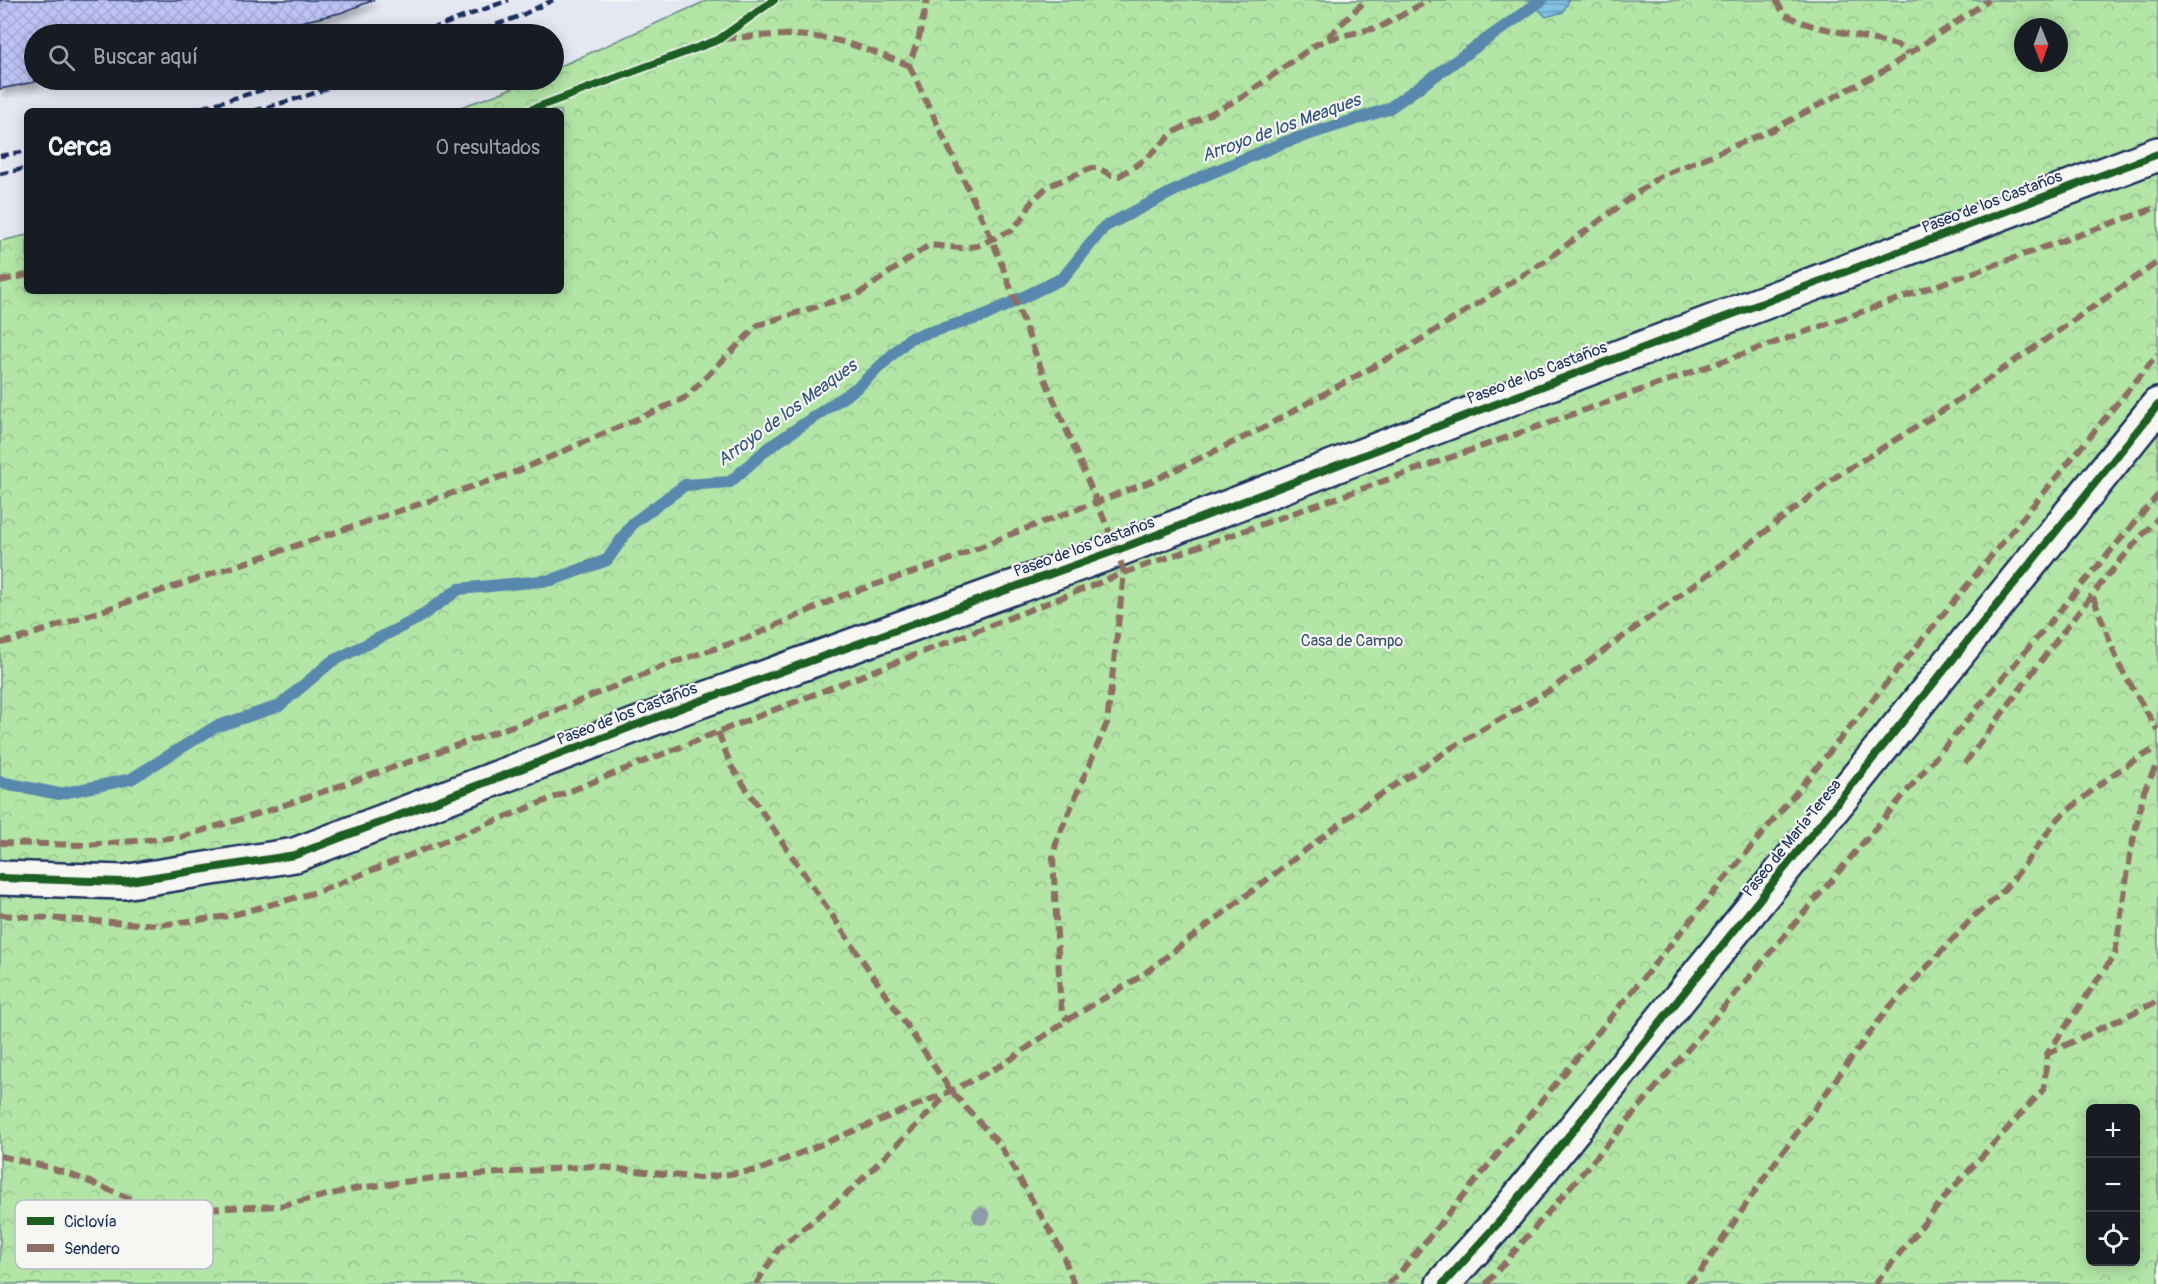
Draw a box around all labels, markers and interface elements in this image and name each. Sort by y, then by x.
north arrow [2014,18,2068,72]
search box [24,24,564,90]
icon: search [45,41,78,74]
text: Buscar aquí [93,43,198,71]
water label: Arroyo de los Meaques [1198,88,1365,167]
text: Cerca [48,131,111,163]
text: 0 resultados [436,135,540,160]
street label: Paseo de los Castaños [1919,166,2065,238]
street label: Paseo de los Castaños [1464,337,1610,409]
water label: Arroyo de los Meaques [713,353,863,471]
street label: Paseo de los Castaños [1011,512,1157,582]
park label: Casa de Campo [1301,631,1404,651]
street label: Paseo de los Castaños [554,678,700,750]
street label: Paseo de María Teresa [1738,775,1846,901]
map controls [2086,1104,2140,1266]
button: + [2086,1104,2140,1158]
button: − [2086,1158,2140,1212]
legend [15,1200,213,1269]
text: Ciclovía [64,1212,116,1232]
button: locate [2086,1212,2140,1266]
text: Sendero [64,1239,120,1259]

